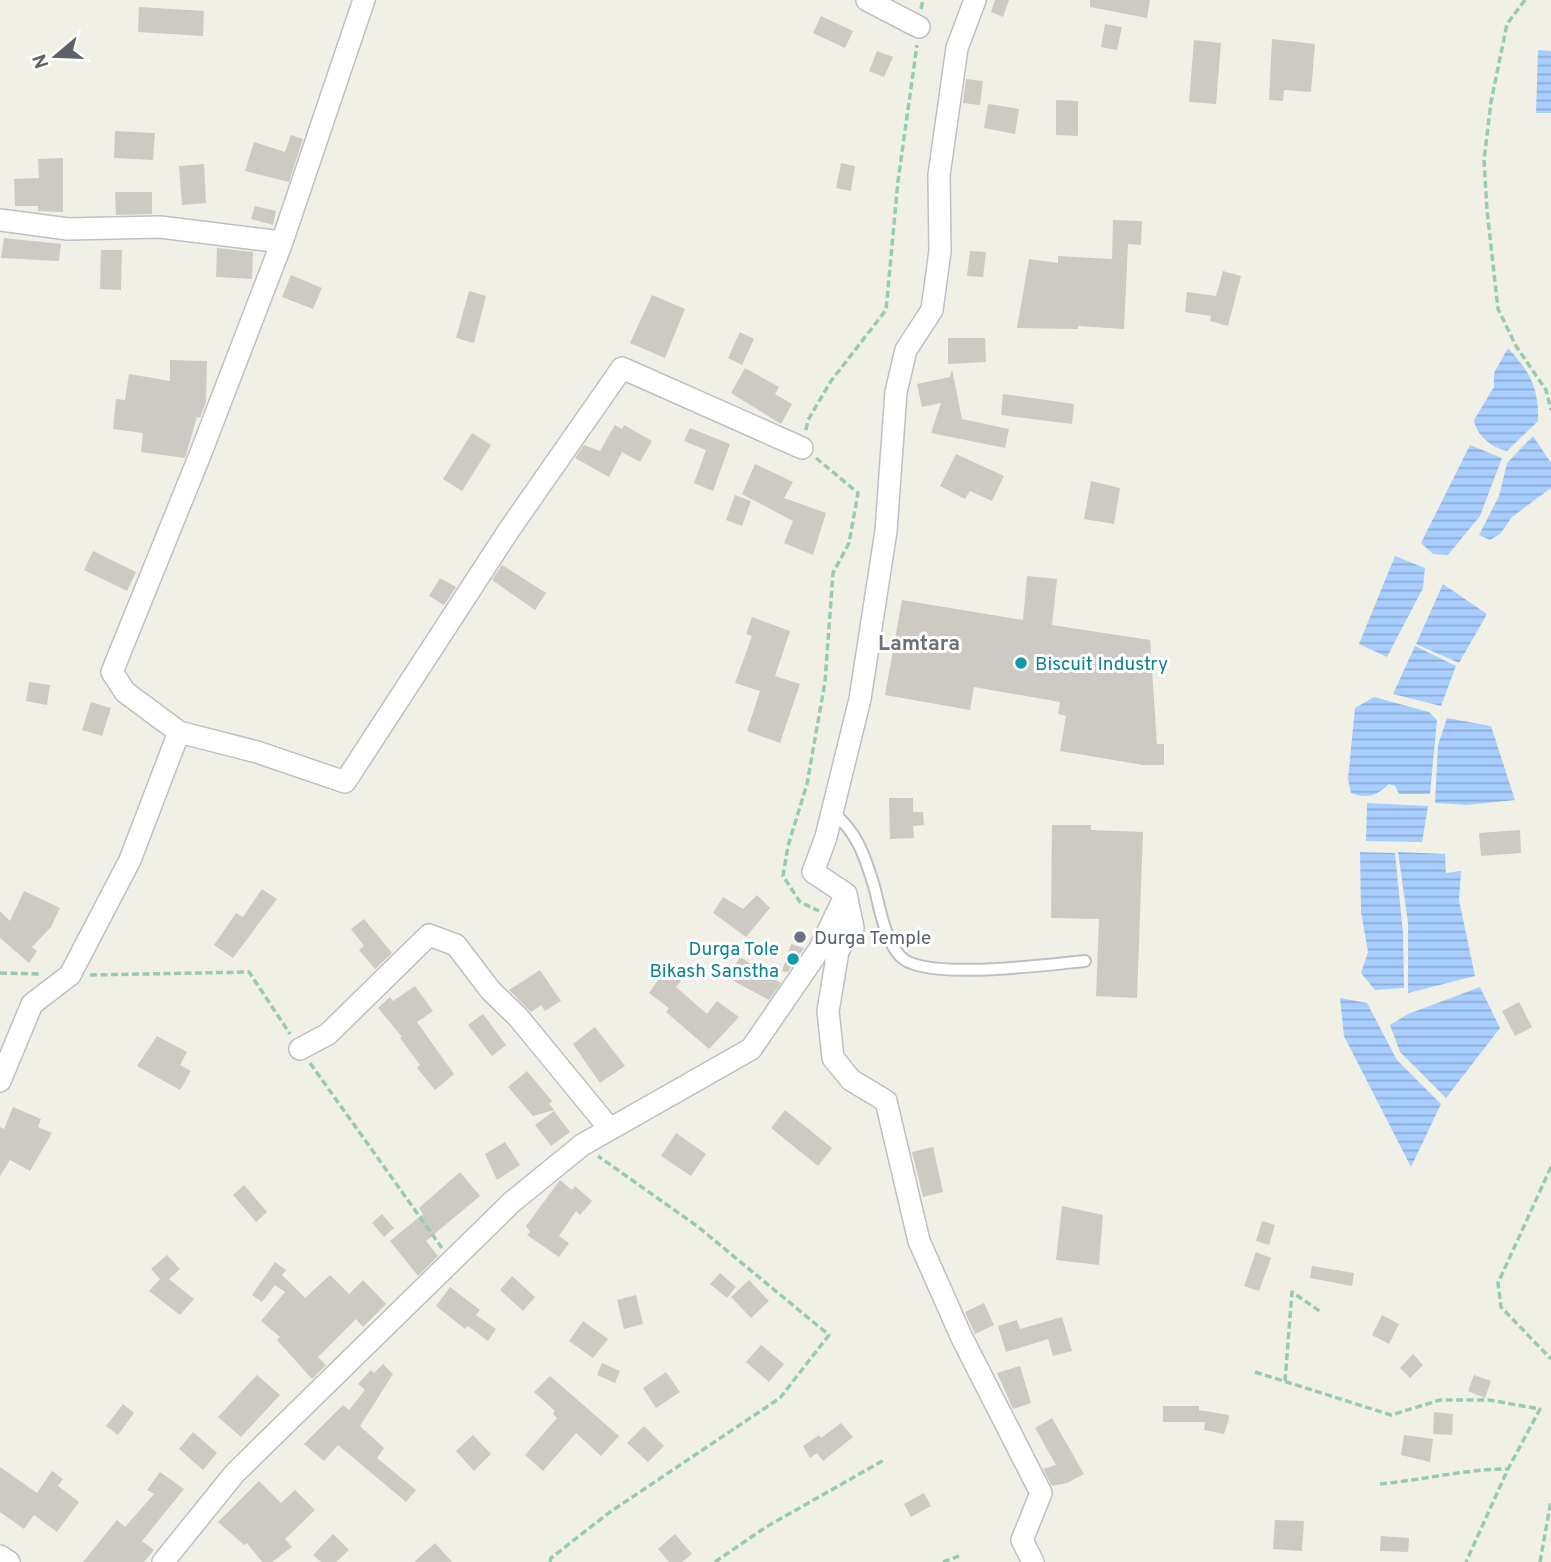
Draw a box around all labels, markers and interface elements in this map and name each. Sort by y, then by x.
north arrow [21,21,91,91]
text: N [28,51,55,71]
district label: Lamtara [878,631,960,658]
place label: Biscuit Industry [1035,653,1168,677]
marker: Biscuit Industry [1013,655,1029,671]
place label: Durga Temple [814,927,931,951]
marker: Durga Temple [792,929,808,945]
place label: Durga Tole Bikash Sanstha [649,938,779,984]
marker: Durga Tole Bikash Sanstha [785,951,801,967]

